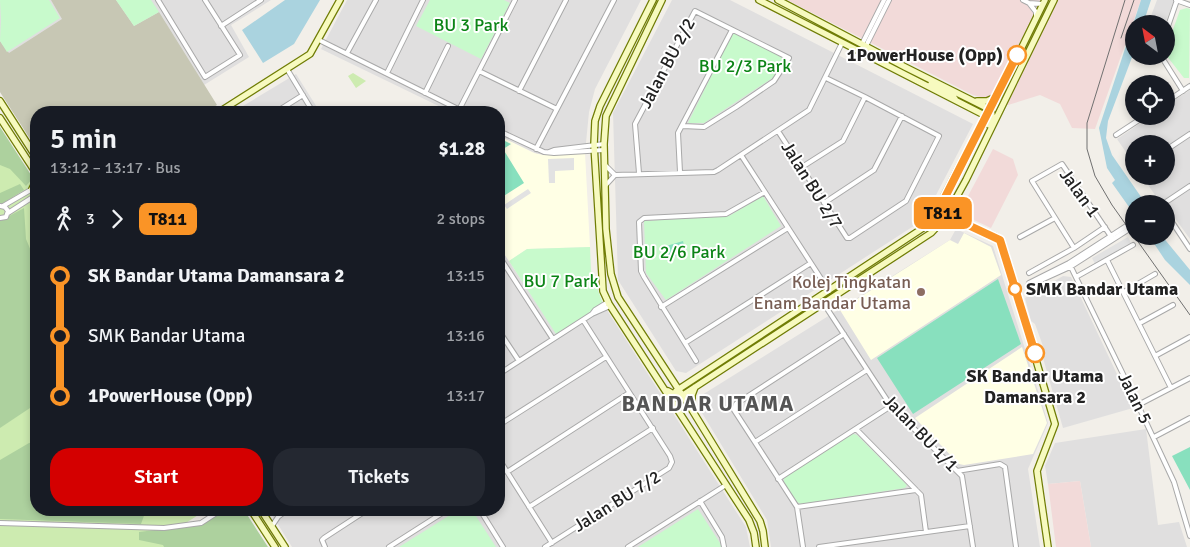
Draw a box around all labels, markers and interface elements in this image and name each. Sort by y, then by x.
park label: BU 3 Park [433,14,509,36]
street label: Jalan BU 2/2 [634,14,700,112]
north arrow [1125,15,1175,65]
map controls [1125,15,1175,245]
place label: 1PowerHouse (Opp) [847,44,1003,66]
marker: 1PowerHouse (Opp) [1007,45,1027,65]
park label: BU 2/3 Park [699,55,791,77]
button: locate [1125,75,1175,125]
text: 5 min [50,122,117,156]
button: + [1125,135,1175,185]
text: $1.28 [439,137,485,161]
street label: Jalan BU 2/7 [776,137,848,233]
text: 13:12 – 13:17 · Bus [50,158,181,178]
street label: Jalan 1 [1055,164,1105,222]
button: − [1125,195,1175,245]
line badge: T811 [908,197,978,229]
text: T811 [924,202,962,224]
icon: walk [50,205,78,233]
icon: forward [103,205,131,233]
text: T811 [149,208,187,230]
text: 3 [86,209,95,229]
text: 2 stops [437,209,485,229]
park label: BU 2/6 Park [633,241,725,263]
text: SK Bandar Utama Damansara 2 [88,264,344,288]
text: 13:15 [446,266,485,286]
park label: BU 7 Park [523,270,599,292]
place label: Kolej Tingkatan Enam Bandar Utama [754,271,911,314]
place label: SMK Bandar Utama [1026,278,1178,300]
marker: SMK Bandar Utama [1008,282,1022,296]
marker: Kolej Tingkatan Enam Bandar Utama [915,286,927,298]
text: SMK Bandar Utama [88,324,245,348]
text: 13:16 [446,326,485,346]
marker: SK Bandar Utama Damansara 2 [1025,343,1045,363]
place label: SK Bandar Utama Damansara 2 [966,365,1104,408]
street label: Jalan 5 [1113,369,1157,427]
text: 1PowerHouse (Opp) [88,384,253,408]
text: 13:17 [446,386,485,406]
district label: BANDAR UTAMA [622,390,794,417]
street label: Jalan BU 1/1 [879,390,963,476]
button: Start [50,448,263,506]
button: Tickets [273,448,485,506]
street label: Jalan BU 7/2 [569,465,665,537]

